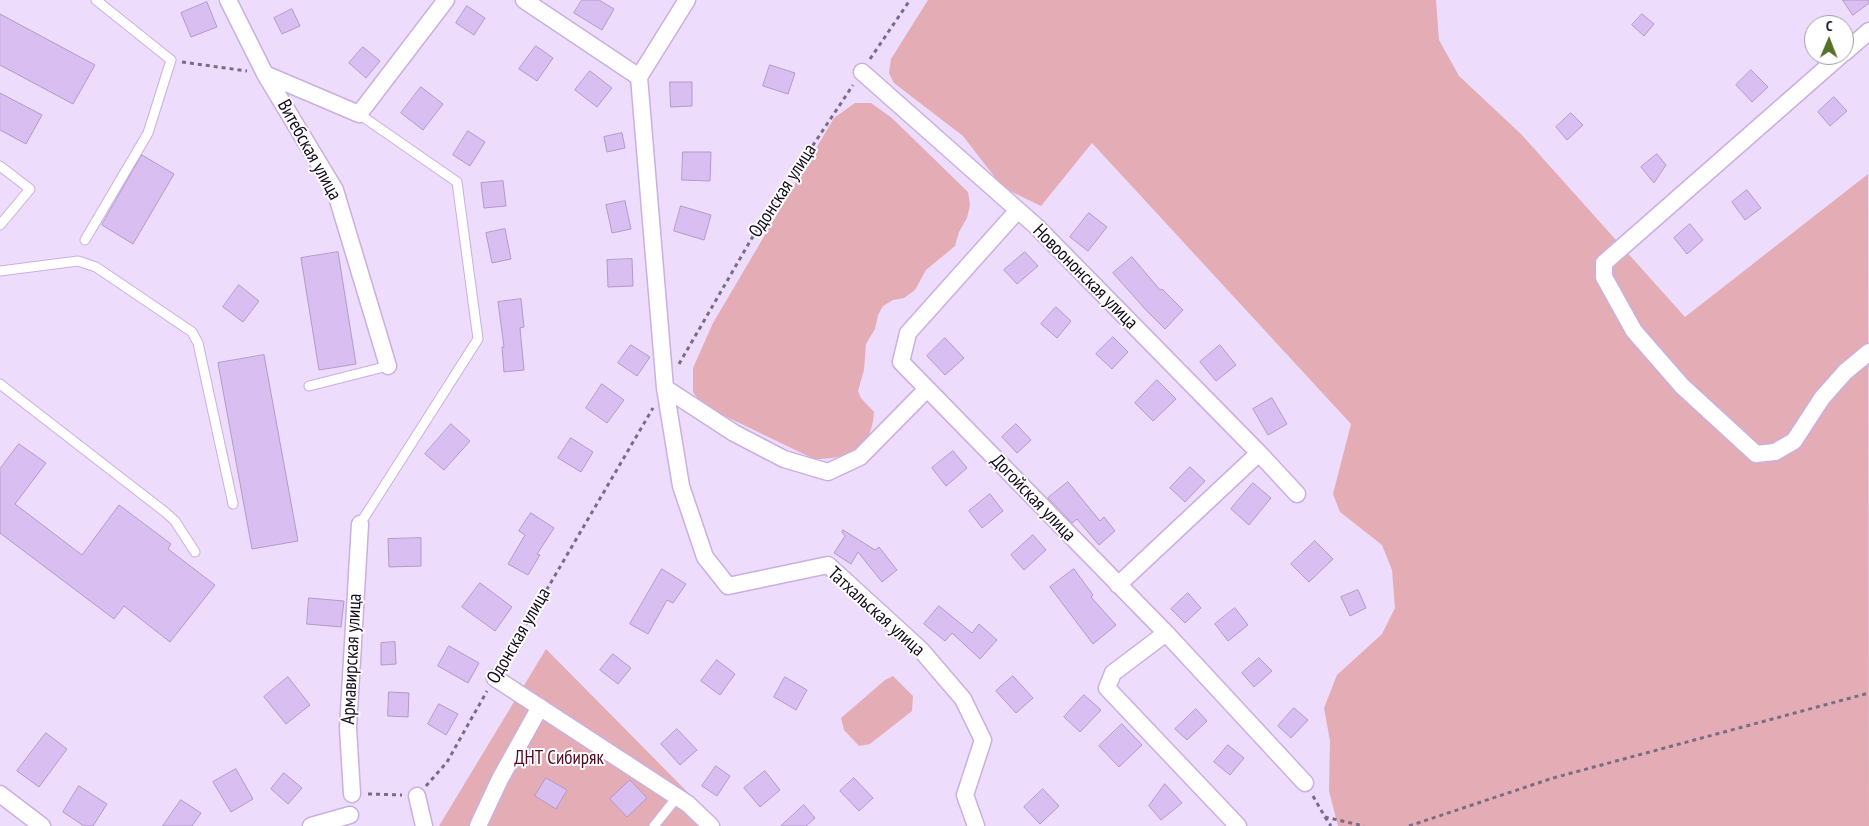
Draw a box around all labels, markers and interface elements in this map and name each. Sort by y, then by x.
north arrow [1804,15,1854,65]
text: С [1826,17,1833,35]
street label: Витебская улица [272,96,346,204]
street label: Одонская улица [744,140,822,242]
street label: Новоононская улица [1028,220,1142,334]
street label: Догойская улица [986,450,1080,546]
street label: Татхальская улица [823,563,929,661]
street label: Одонская улица [482,584,556,688]
street label: Армавирская улица [337,593,367,725]
park label: ДНТ Сибиряк [514,748,604,770]

